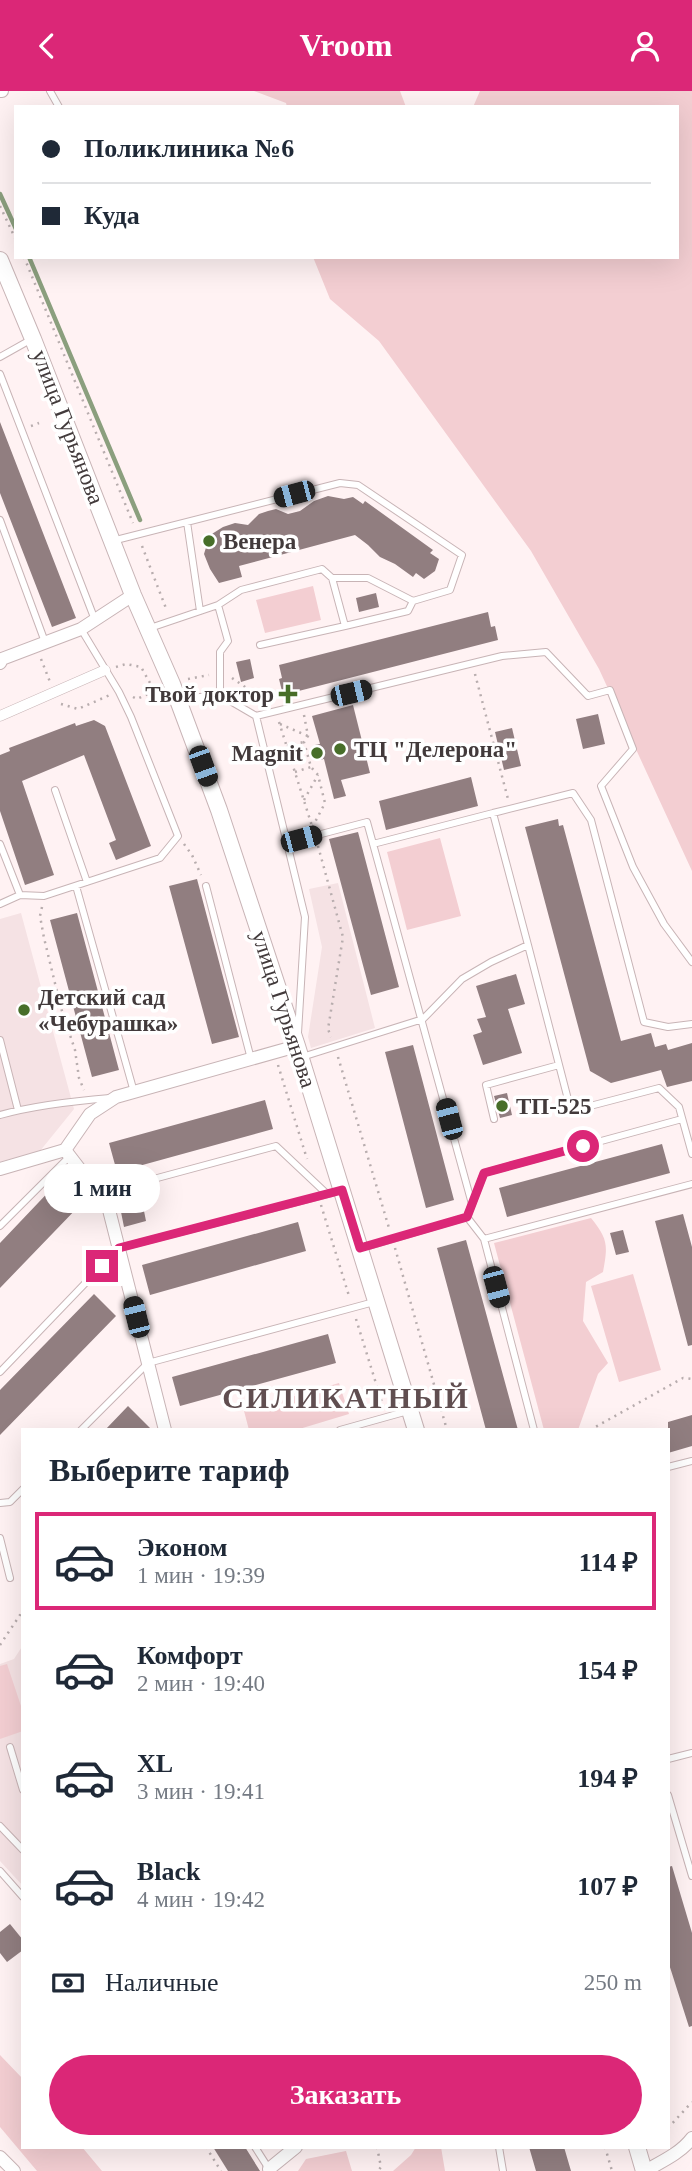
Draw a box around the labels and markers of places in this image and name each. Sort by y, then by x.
place label: Венера [223,529,297,554]
marker: Венера [201,533,217,549]
place label: Твой доктор [145,682,274,707]
marker: Твой доктор [280,686,296,702]
place label: ТЦ "Делерона" [354,737,517,762]
place label: Magnit [231,741,303,766]
marker: ТЦ "Делерона" [332,741,348,757]
marker: Magnit [309,745,325,761]
place label: Детский сад «Чебурашка» [38,985,178,1036]
marker: Детский сад «Чебурашка» [16,1002,32,1018]
place label: ТП-525 [516,1094,591,1119]
marker: ТП-525 [494,1098,510,1114]

